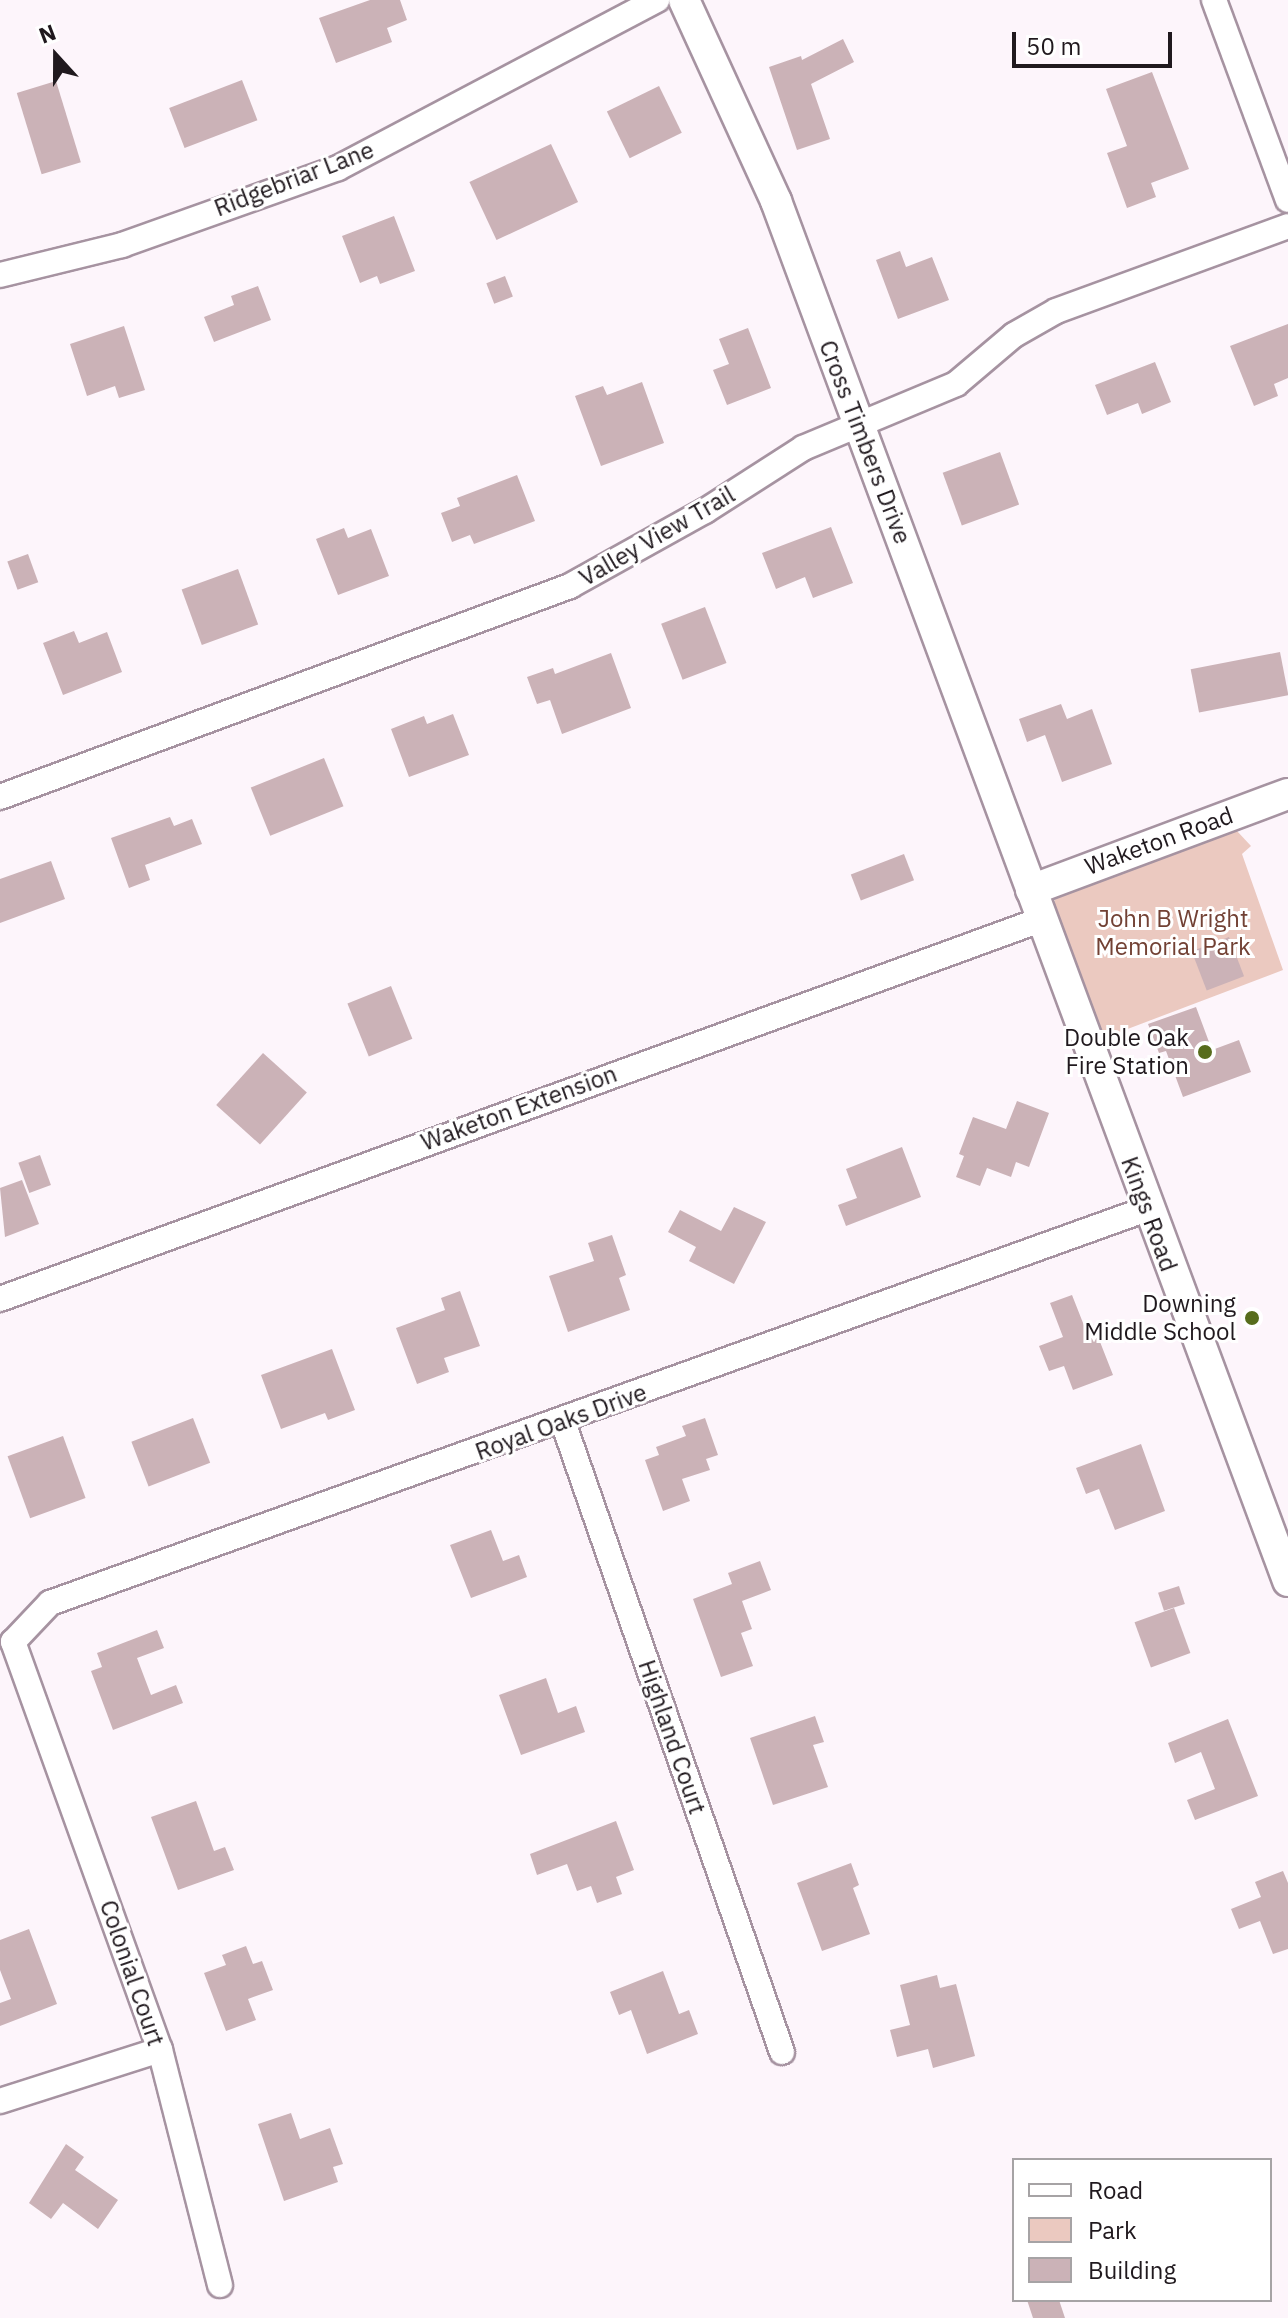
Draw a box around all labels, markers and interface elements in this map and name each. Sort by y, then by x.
north arrow [16,16,96,96]
scale bar [1016,16,1176,66]
text: N [35,17,60,50]
text: 50 m [1026,30,1081,62]
street label: Ridgebriar Lane [210,135,378,223]
street label: Cross Timbers Drive [813,336,917,548]
street label: Valley View Trail [574,480,740,592]
street label: Waketon Road [1081,801,1237,881]
park label: John B Wright Memorial Park [1095,905,1251,961]
place label: Double Oak Fire Station [1064,1024,1189,1080]
marker: Double Oak Fire Station [1196,1043,1214,1061]
street label: Waketon Extension [417,1059,621,1157]
street label: Kings Road [1115,1153,1183,1275]
place label: Downing Middle School [1084,1290,1236,1346]
marker: Downing Middle School [1243,1309,1261,1327]
street label: Royal Oaks Drive [471,1378,651,1466]
street label: Highland Court [632,1656,712,1818]
street label: Colonial Court [94,1896,170,2050]
legend [1012,2158,1272,2302]
text: Road [1088,2174,1143,2206]
text: Park [1088,2214,1137,2246]
text: Building [1088,2254,1176,2286]

